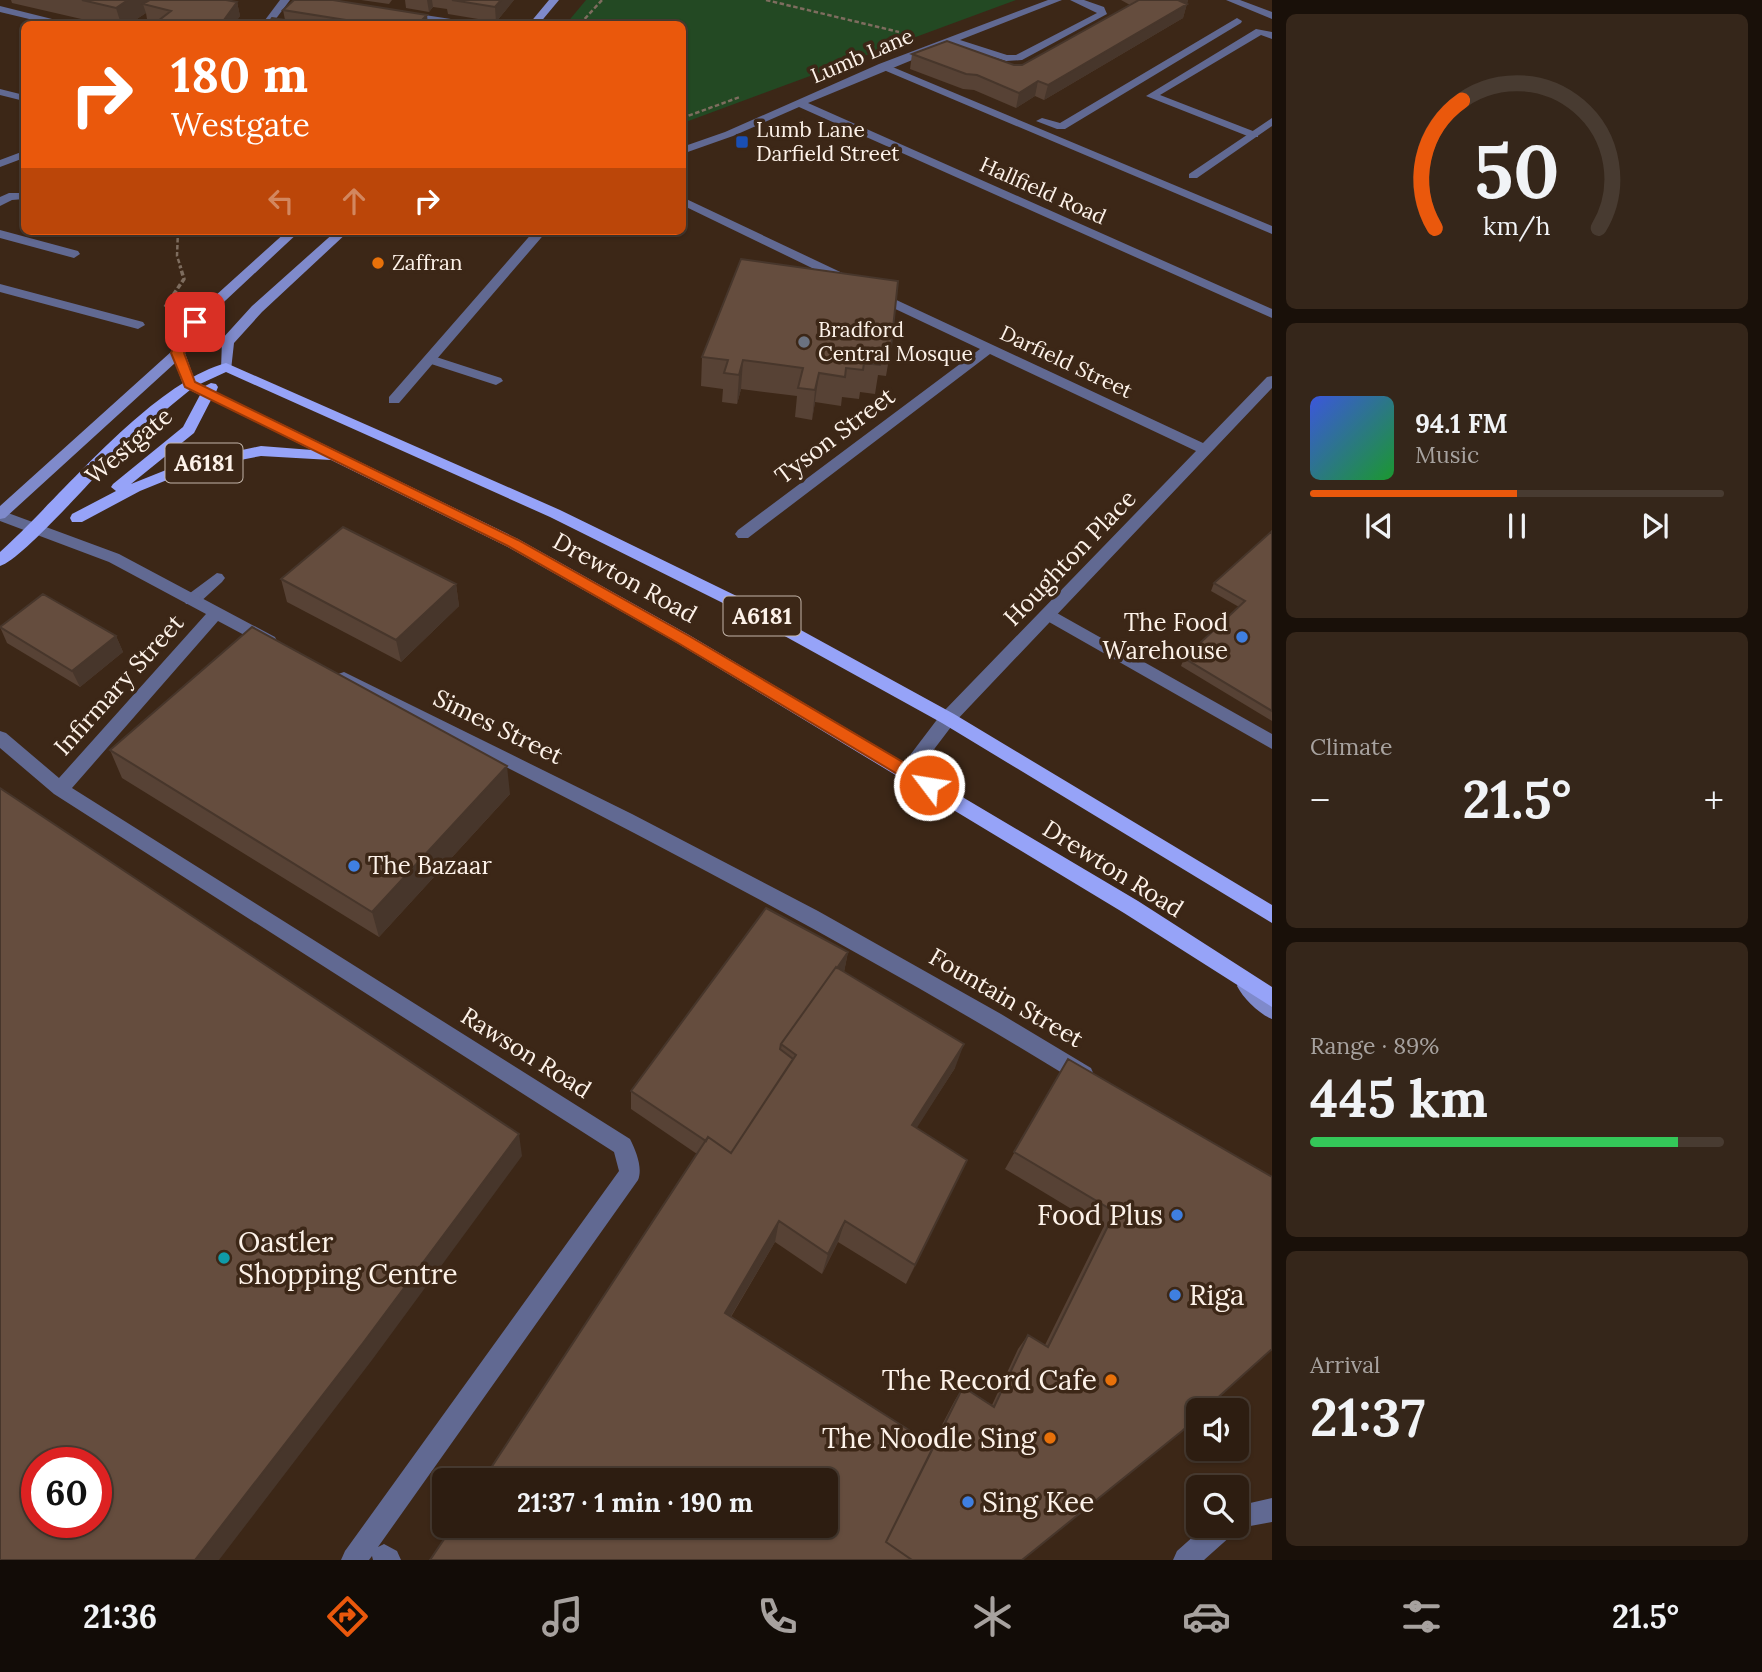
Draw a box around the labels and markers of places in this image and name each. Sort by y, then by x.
place label: Lumb Lane Darfield Street [756,116,900,167]
marker: Lumb Lane Darfield Street [734,134,750,150]
place label: Zaffran [392,249,463,276]
marker: Zaffran [370,255,386,271]
pin [165,292,225,352]
place label: Bradford Central Mosque [818,316,973,367]
marker: Bradford Central Mosque [796,334,812,350]
place label: The Food Warehouse [1103,607,1228,666]
marker: The Food Warehouse [1234,629,1250,645]
place label: The Bazaar [368,850,492,881]
marker: The Bazaar [346,858,362,874]
place label: Food Plus [1037,1197,1163,1233]
marker: Food Plus [1169,1207,1185,1223]
place label: Oastler Shopping Centre [238,1224,458,1292]
marker: Oastler Shopping Centre [216,1250,232,1266]
place label: Riga [1189,1277,1244,1313]
marker: Riga [1167,1287,1183,1303]
place label: The Record Cafe [882,1362,1097,1398]
marker: The Record Cafe [1103,1372,1119,1388]
place label: The Noodle Sing [822,1420,1037,1456]
marker: The Noodle Sing [1042,1430,1058,1446]
place label: Sing Kee [982,1484,1094,1520]
marker: Sing Kee [960,1494,976,1510]

